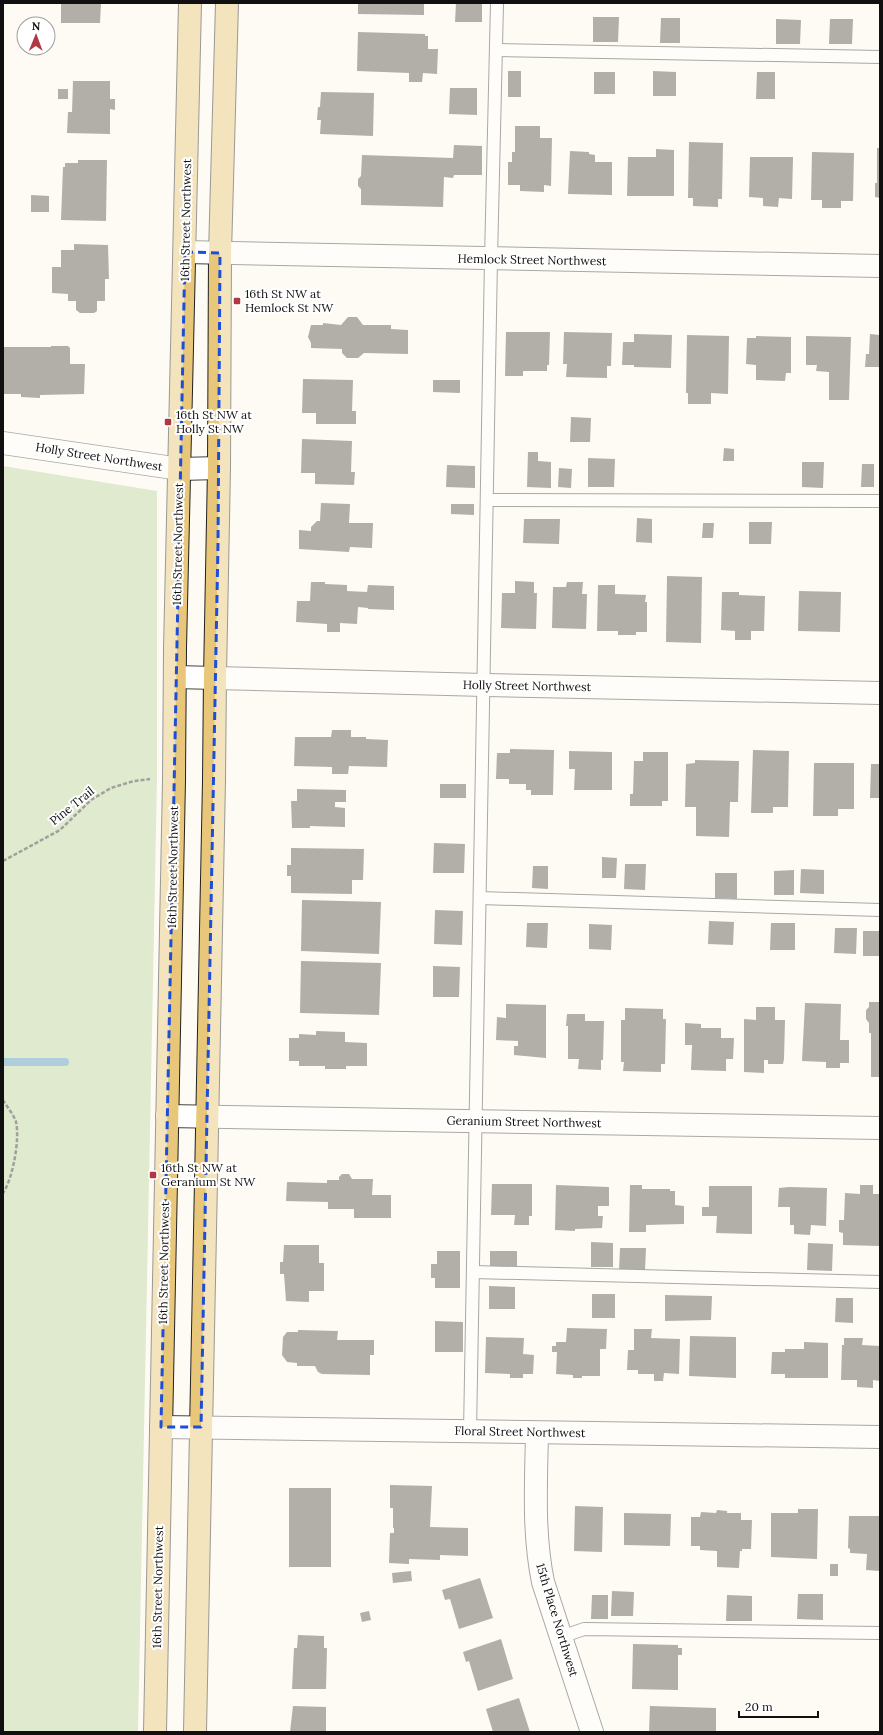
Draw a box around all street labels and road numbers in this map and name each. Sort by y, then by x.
street label: 16th Street Northwest [177,158,194,281]
street label: Hemlock Street Northwest [457,251,607,268]
street label: Holly Street Northwest [34,439,164,474]
street label: 16th Street Northwest [169,482,186,605]
street label: Holly Street Northwest [463,677,592,694]
street label: Pine Trail [46,783,97,828]
street label: 16th Street Northwest [164,805,181,928]
street label: Geranium Street Northwest [446,1113,602,1130]
street label: 16th Street Northwest [155,1201,172,1324]
street label: Floral Street Northwest [454,1423,586,1440]
street label: 16th Street Northwest [149,1525,166,1648]
street label: 15th Place Northwest [533,1561,582,1679]

